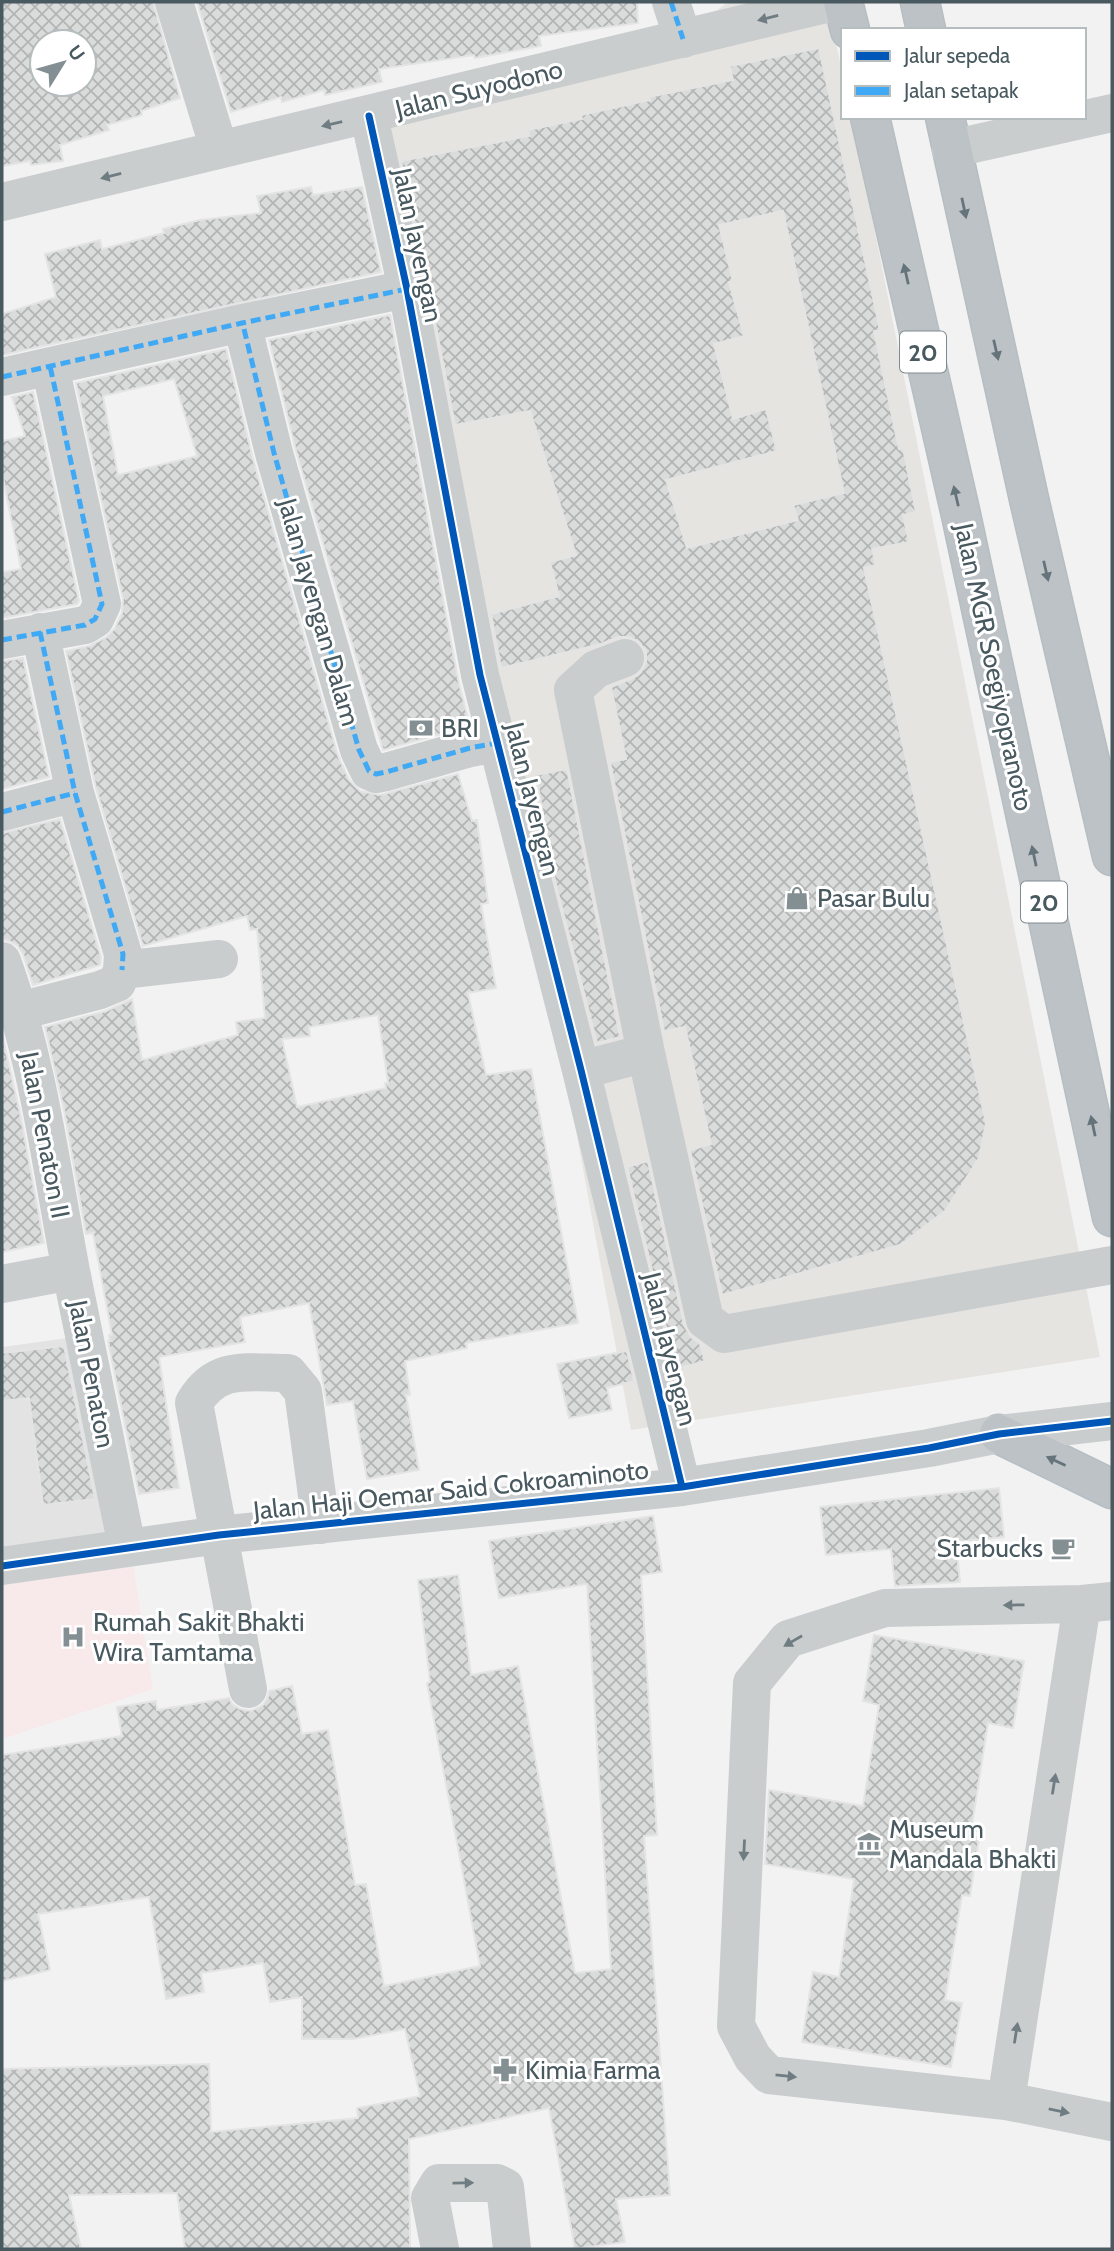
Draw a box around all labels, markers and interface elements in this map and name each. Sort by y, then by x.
one-way arrow [756,13,778,24]
north arrow [28,28,98,98]
legend [841,28,1086,119]
text: U [63,41,89,65]
text: Jalur sepeda [903,43,1010,68]
street label: Jalan Suyodono [391,53,566,125]
text: Jalan setapak [903,78,1019,103]
one-way arrow [321,119,343,130]
street label: Jalan Jayengan [386,164,450,325]
one-way arrow [100,171,122,182]
one-way arrow [959,197,970,219]
one-way arrow [900,263,911,285]
road number: 20 [900,332,946,372]
one-way arrow [990,339,1001,361]
one-way arrow [951,484,962,506]
street label: Jalan Jayengan Dalam [271,494,367,730]
street label: Jalan MGR Soegiyopranoto [948,519,1040,814]
one-way arrow [1041,560,1052,582]
place label: BRI [441,712,479,744]
bank icon: BRI [407,714,435,742]
street label: Jalan Jayengan [498,718,567,879]
one-way arrow [1029,845,1040,867]
place label: Pasar Bulu [817,882,930,914]
road number: 20 [1021,882,1067,922]
shop icon: Pasar Bulu [783,884,811,912]
street label: Jalan Penaton II [13,1048,77,1221]
one-way arrow [1087,1115,1098,1137]
street label: Jalan Jayengan [635,1268,704,1429]
street label: Jalan Penaton [62,1296,122,1451]
street label: Jalan Haji Oemar Said Cokroaminoto [251,1453,650,1527]
one-way arrow [1046,1455,1066,1467]
place label: Starbucks [936,1532,1043,1564]
cafe icon: Starbucks [1049,1534,1077,1562]
one-way arrow [1003,1600,1025,1611]
place label: Rumah Sakit Bhakti Wira Tamtama [93,1606,305,1668]
hospital icon: Rumah Sakit Bhakti Wira Tamtama [59,1623,87,1651]
one-way arrow [782,1634,802,1646]
one-way arrow [1049,1773,1060,1795]
place label: Museum Mandala Bhakti [889,1813,1056,1875]
museum icon: Museum Mandala Bhakti [855,1830,883,1858]
one-way arrow [738,1840,749,1862]
one-way arrow [1011,2022,1022,2044]
place label: Kimia Farma [525,2054,661,2086]
pharmacy icon: Kimia Farma [491,2056,519,2084]
one-way arrow [775,2071,797,2082]
one-way arrow [1048,2106,1070,2117]
one-way arrow [452,2177,474,2189]

